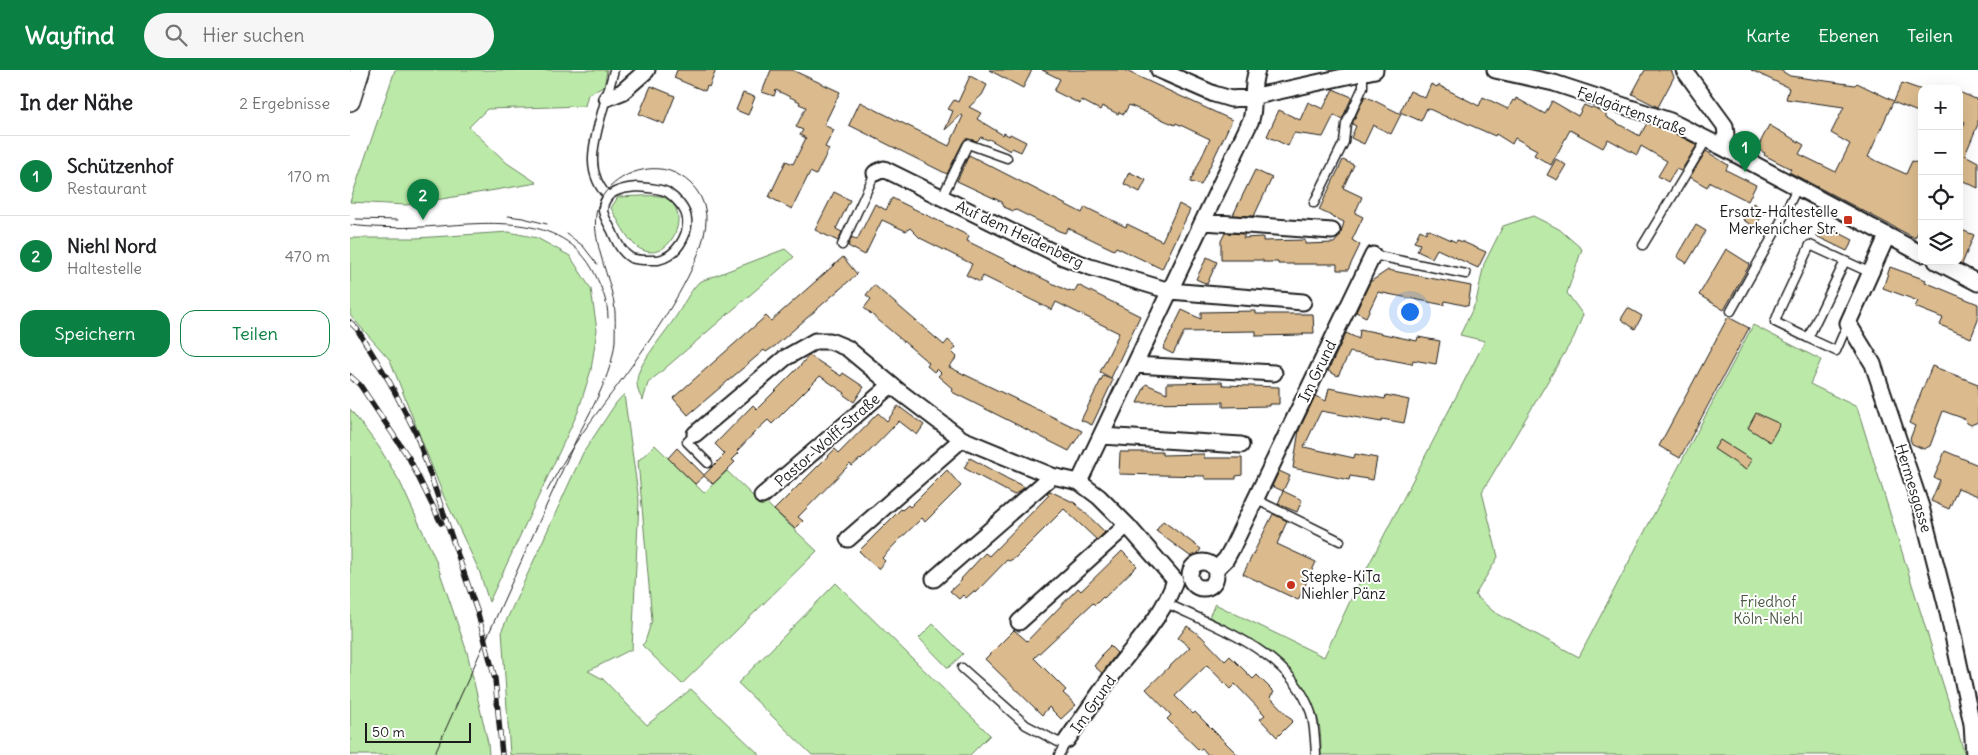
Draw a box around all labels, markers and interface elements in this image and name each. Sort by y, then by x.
search box [144,13,494,58]
text: Wayfind [25,20,114,50]
icon: search [162,21,190,49]
text: Hier suchen [202,23,304,47]
text: Karte [1746,24,1790,47]
text: Ebenen [1818,24,1879,47]
text: Teilen [1907,24,1953,47]
street label: Feldgärtenstraße [1575,82,1689,140]
map controls [1918,85,1963,265]
button: + [1918,85,1963,130]
text: In der Nähe [20,89,133,116]
text: 2 Ergebnisse [239,93,330,113]
button: − [1918,130,1963,175]
pin: 1 [1729,131,1761,172]
text: Schützenhof [67,154,173,178]
text: 1 [33,166,39,186]
text: 170 m [287,166,330,186]
button: locate [1918,175,1963,220]
text: Restaurant [67,178,147,198]
pin: 2 [407,179,439,220]
street label: Auf dem Heidenberg [953,196,1087,272]
place label: Ersatz-Haltestelle Merkenicher Str. [1719,202,1838,238]
marker: Ersatz-Haltestelle Merkenicher Str. [1842,214,1854,226]
button: layers [1918,220,1963,265]
text: Niehl Nord [67,234,157,258]
text: 2 [32,246,40,266]
text: 470 m [285,246,330,266]
text: Haltestelle [67,258,142,278]
your location [1397,299,1423,325]
button: Speichern [20,310,170,357]
button: Teilen [180,310,330,357]
street label: Im Grund [1294,337,1340,405]
street label: Pastor-Wolff-Straße [771,389,883,491]
street label: Hermesgasse [1892,441,1936,535]
place label: Stepke-KiTa Niehler Pänz [1301,567,1386,603]
marker: Stepke-KiTa Niehler Pänz [1285,579,1297,591]
park label: Friedhof Köln-Niehl [1733,592,1803,628]
street label: Im Grund [1066,671,1120,737]
scale bar [365,720,471,743]
text: 50 m [372,723,405,741]

